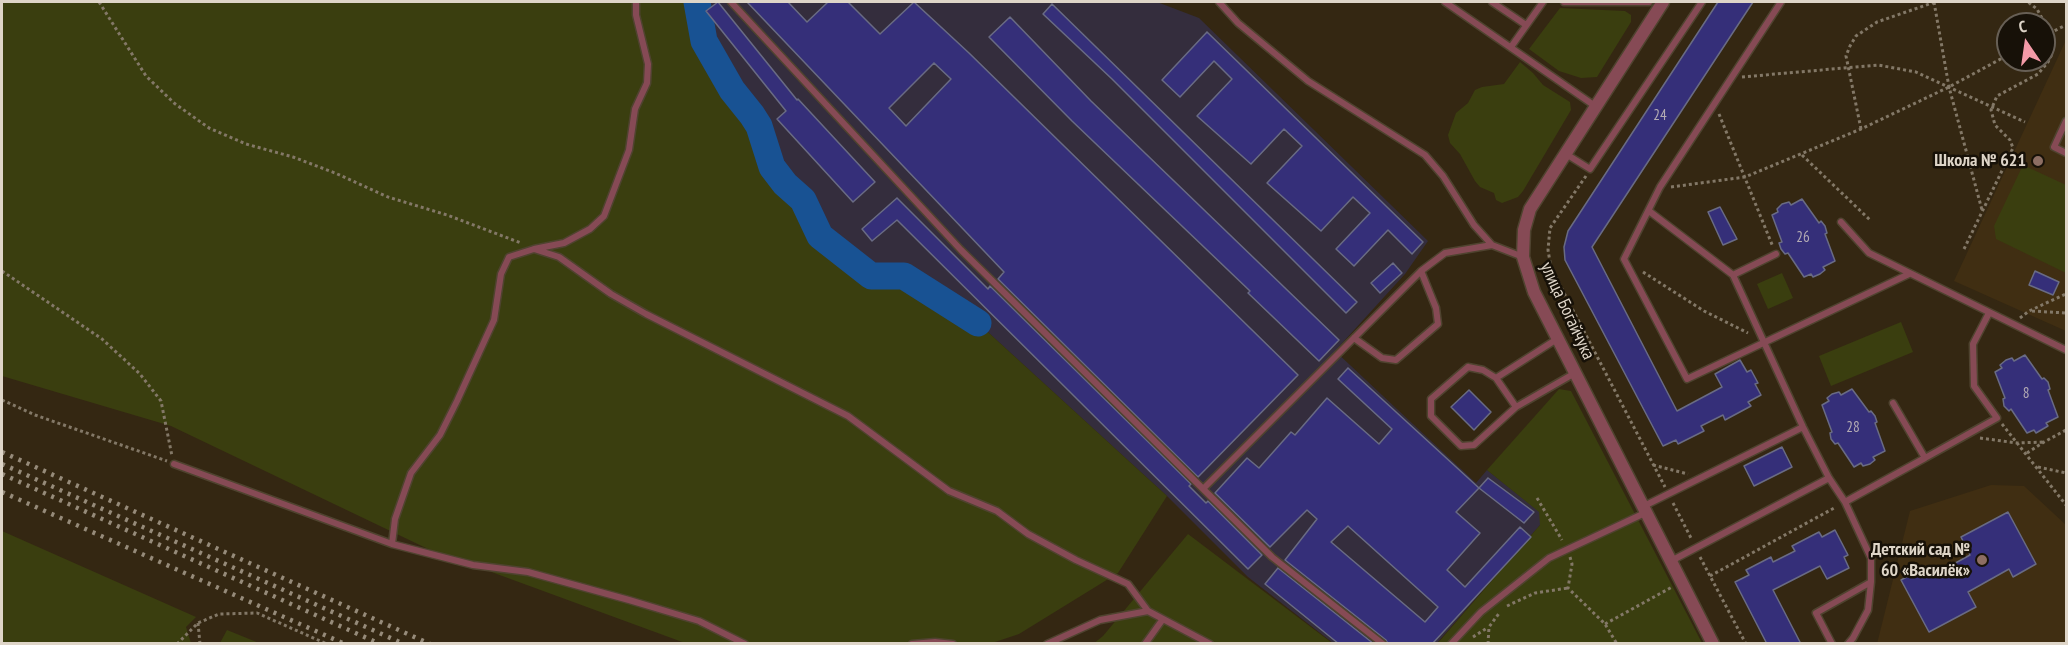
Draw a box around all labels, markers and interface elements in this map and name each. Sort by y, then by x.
north arrow [1996,12,2056,72]
text: С [2017,16,2028,37]
house number: 24 [1653,107,1667,125]
place label: Школа № 621 [1934,150,2026,172]
marker: Школа № 621 [2031,154,2045,168]
house number: 26 [1796,229,1810,247]
street label: улица Богайчука [1535,259,1599,363]
house number: 8 [2023,385,2029,403]
house number: 28 [1846,419,1860,437]
place label: Детский сад № 60 «Василёк» [1871,539,1970,582]
marker: Детский сад № 60 «Василёк» [1975,553,1989,567]

